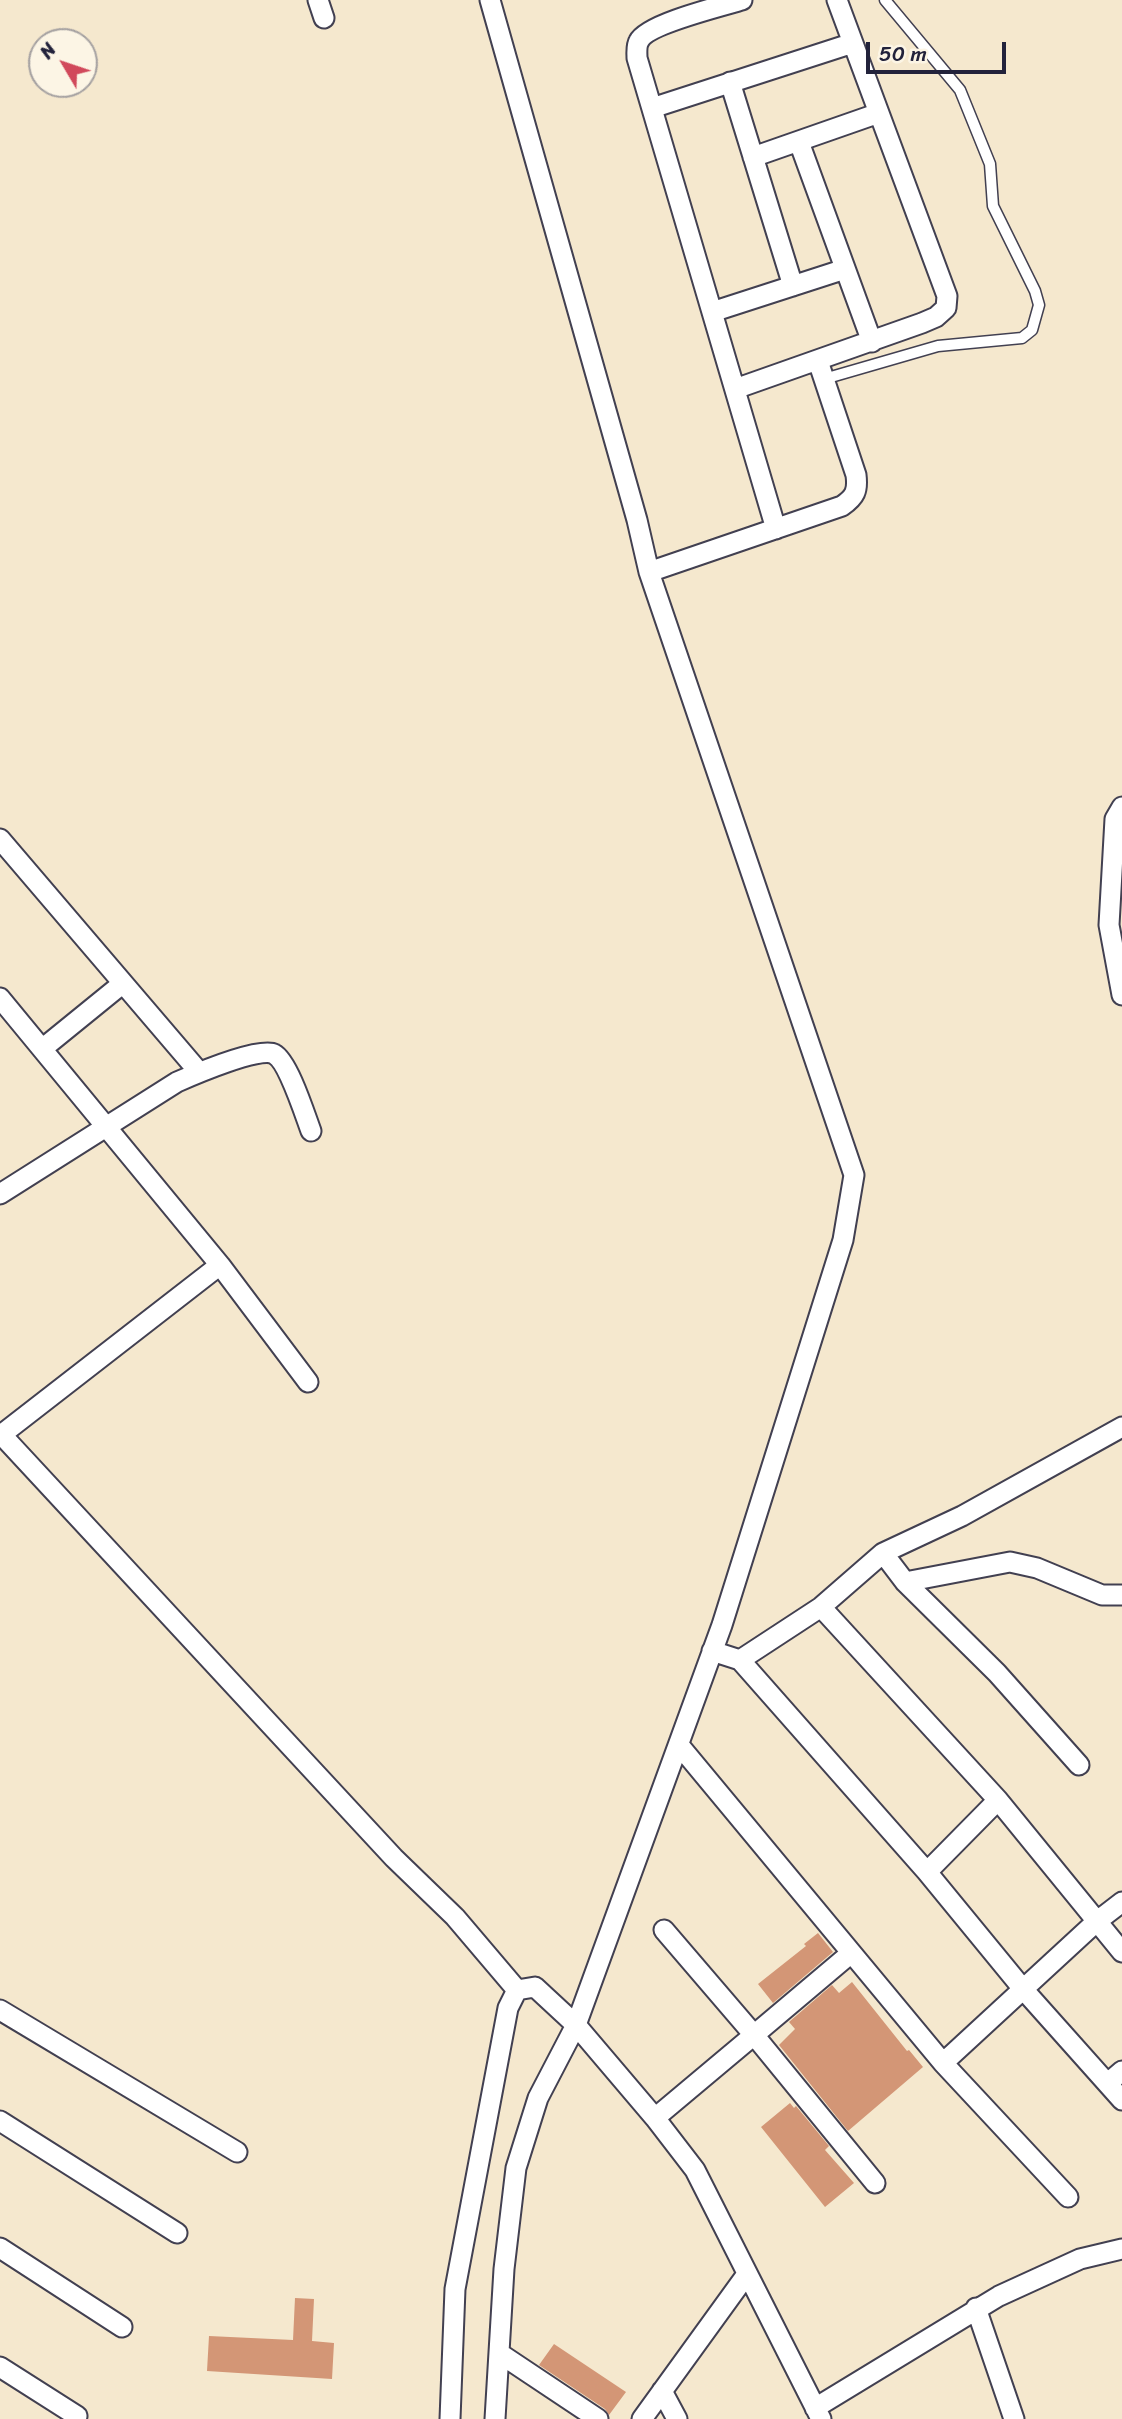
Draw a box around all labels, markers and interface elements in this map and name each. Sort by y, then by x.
north arrow [28,28,98,98]
scale bar [870,28,1010,72]
text: N [31,35,65,66]
text: 50 m [879,35,927,73]

